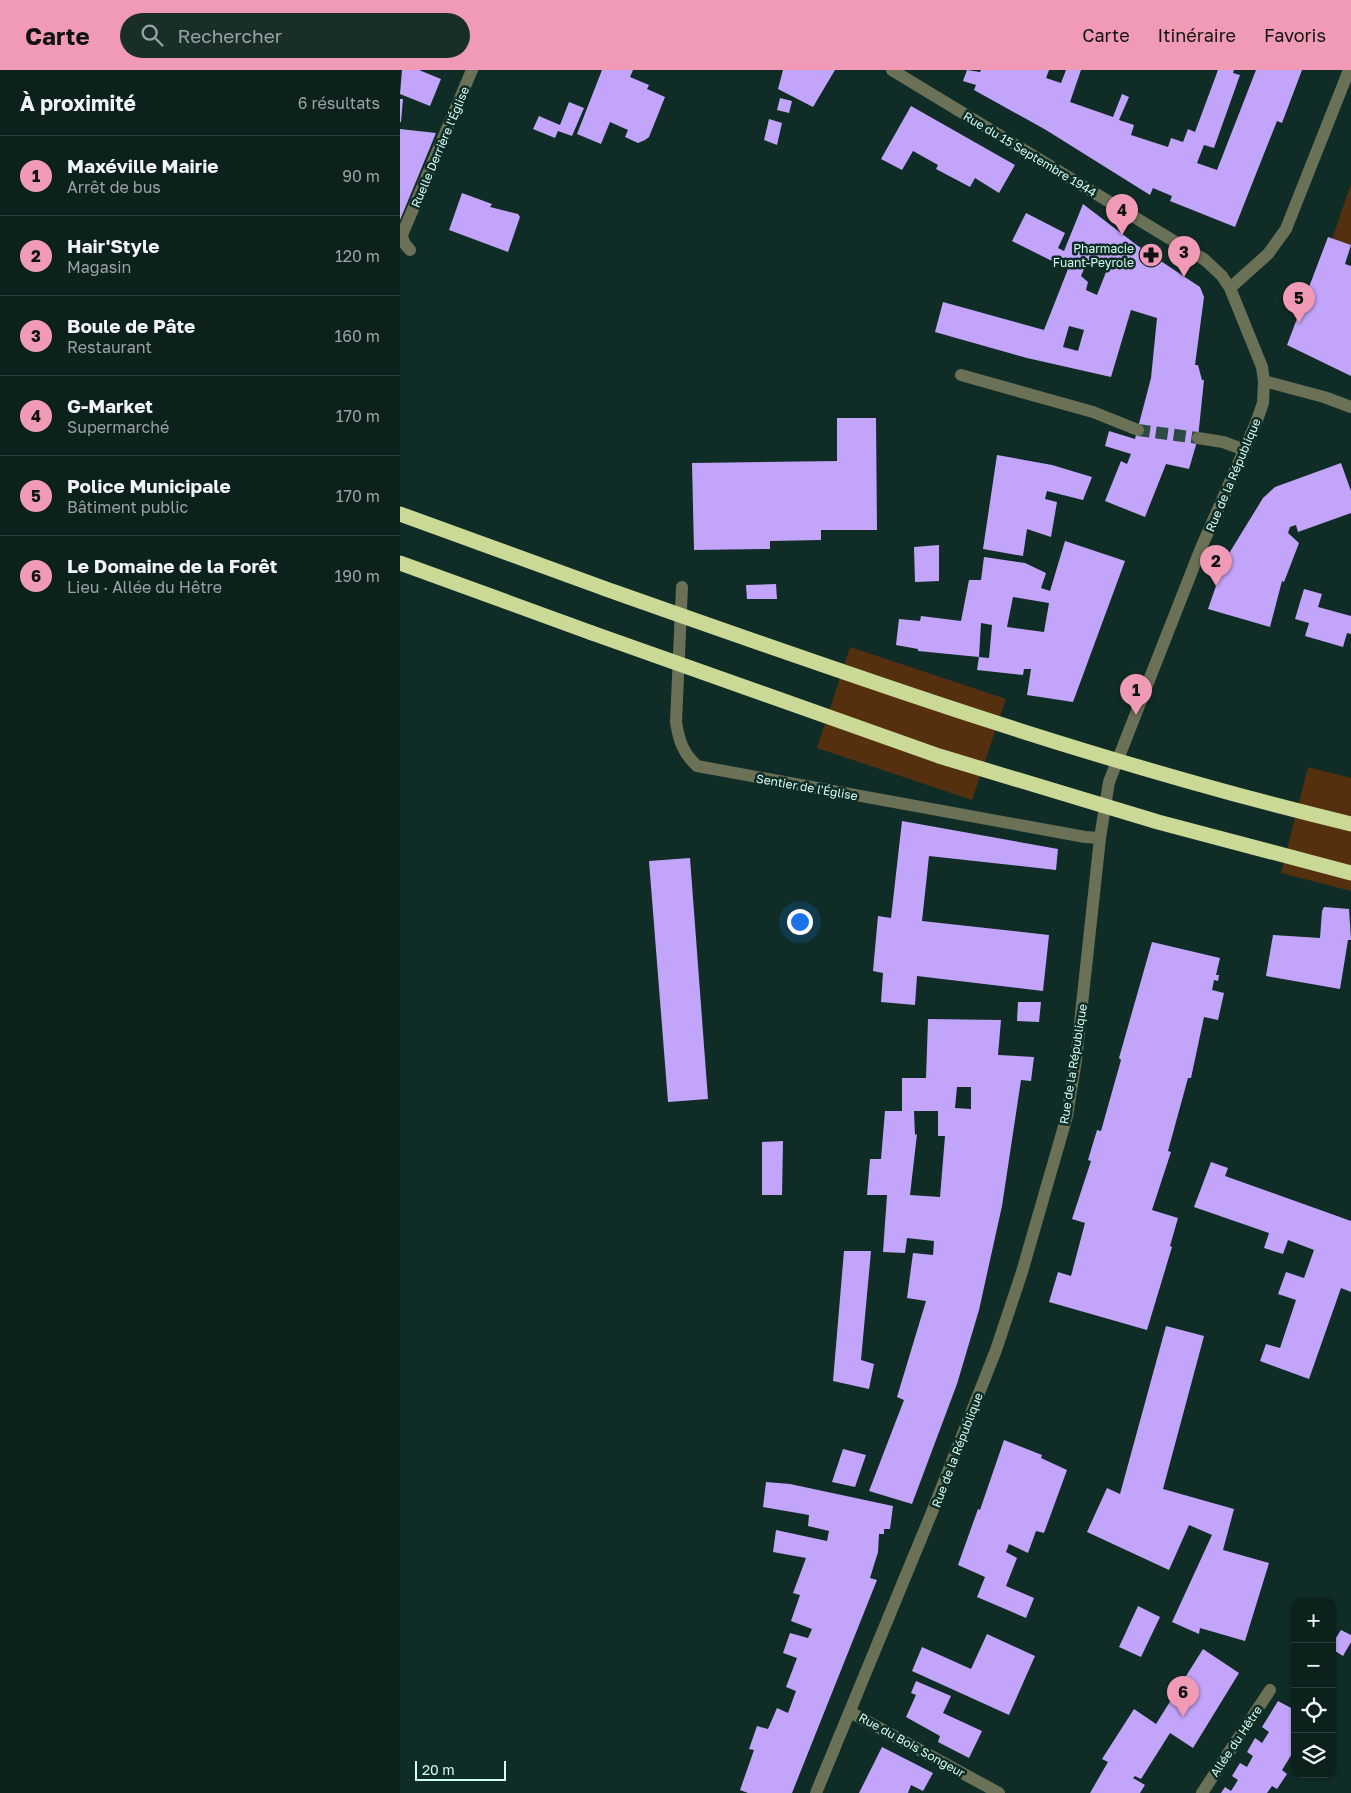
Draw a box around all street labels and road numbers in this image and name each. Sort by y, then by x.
street label: Ruelle Derrière l'Église [408,84,472,210]
street label: Rue du 15 Septembre 1944 [961,108,1099,200]
street label: Rue de la République [1202,416,1264,534]
street label: Sentier de l'Église [755,771,859,803]
street label: Rue de la République [1056,1003,1090,1125]
street label: Rue de la République [928,1390,986,1510]
street label: Allée du Hêtre [1207,1703,1265,1779]
street label: Rue du Bois Songeur [856,1710,968,1781]

